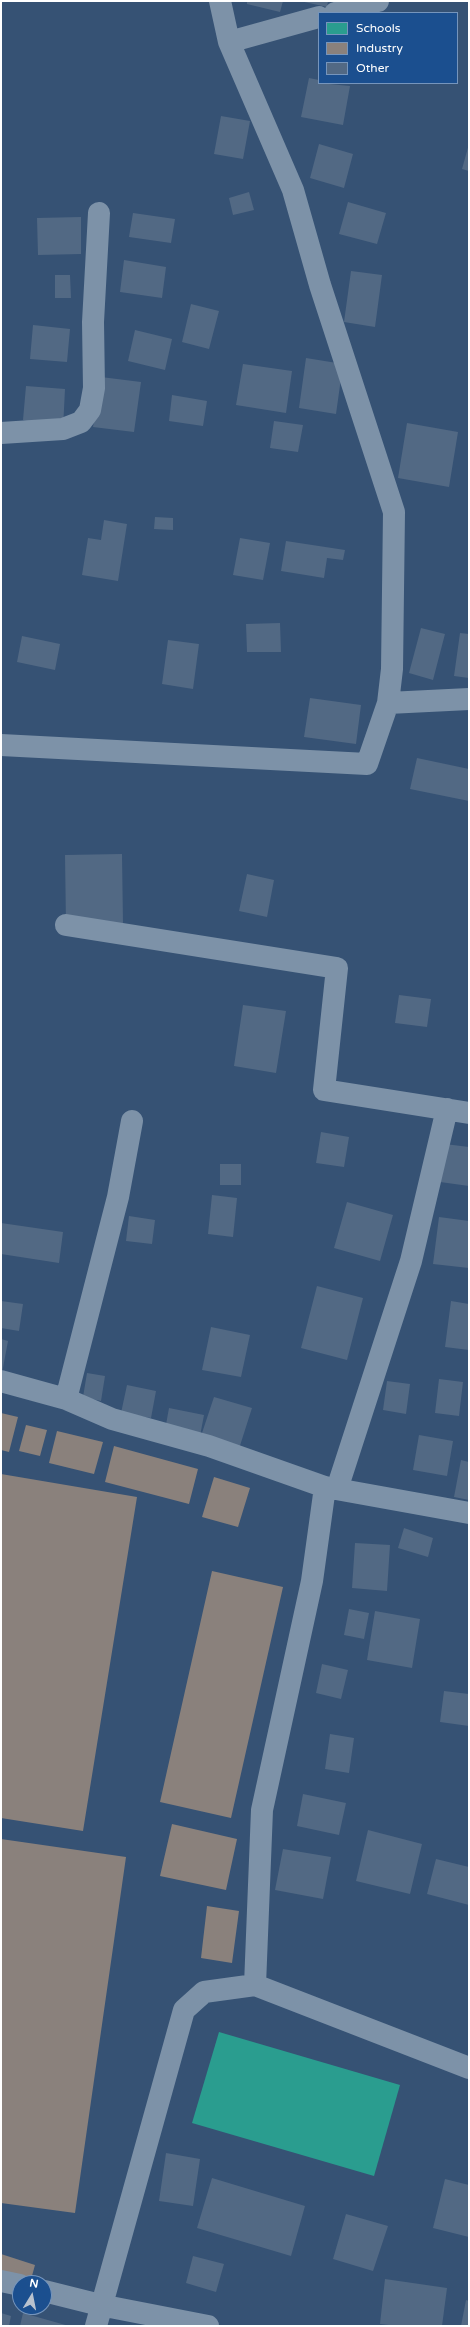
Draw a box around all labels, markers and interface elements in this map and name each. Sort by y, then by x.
legend [318,12,458,84]
text: Schools [356,21,400,35]
text: Industry [356,41,403,55]
text: Other [356,61,389,75]
north arrow [12,2275,52,2315]
text: N [29,2277,39,2291]

